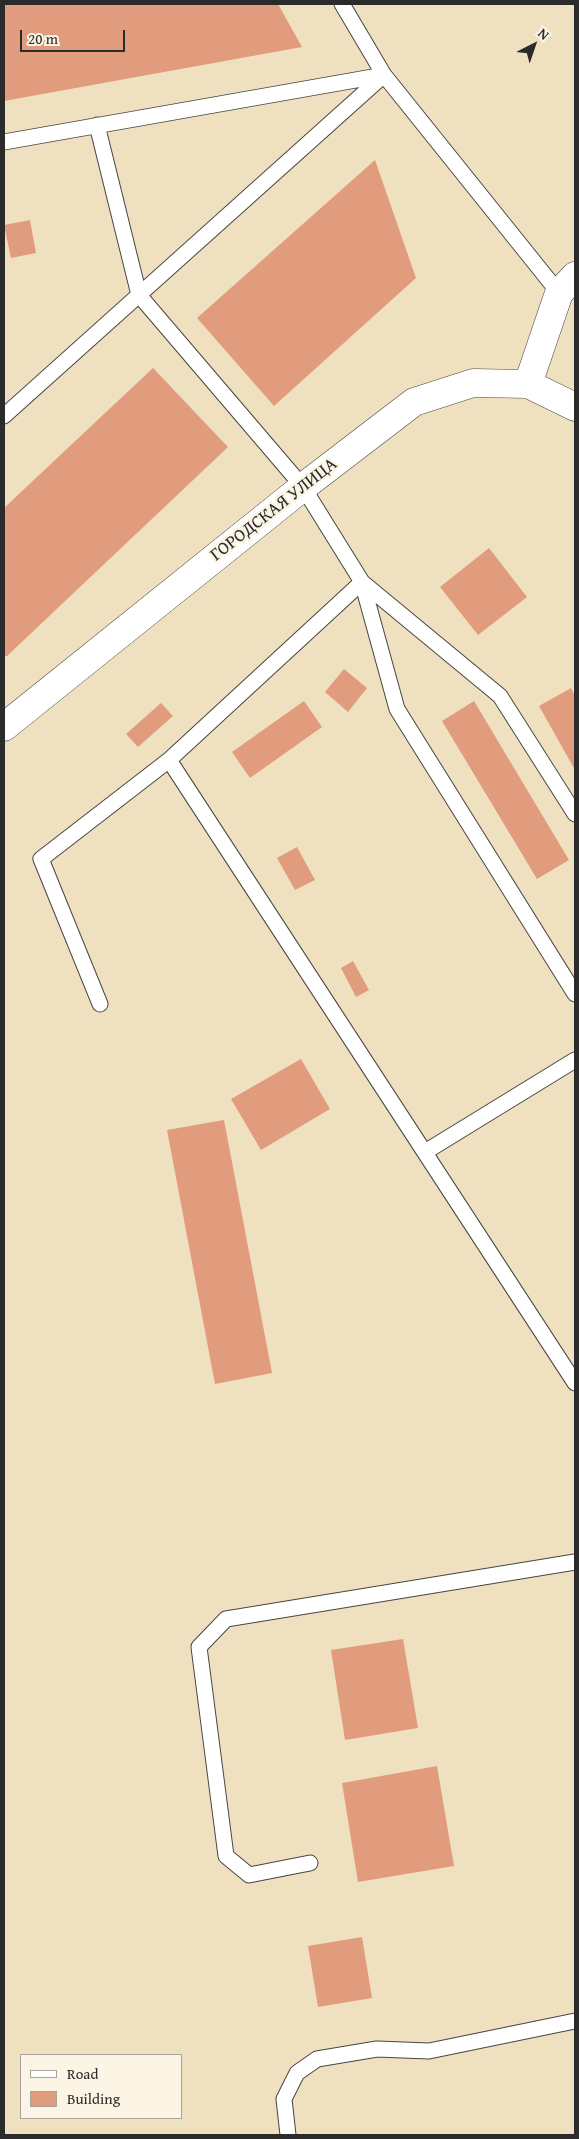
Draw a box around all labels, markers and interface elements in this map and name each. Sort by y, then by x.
scale bar [22,20,128,52]
north arrow [509,20,559,70]
text: N [534,23,554,44]
text: 20 m [28,28,58,49]
street label: ГОРОДСКАЯ УЛИЦА [206,454,342,566]
legend [20,2054,182,2119]
text: Road [67,2063,98,2084]
text: Building [67,2088,120,2109]

